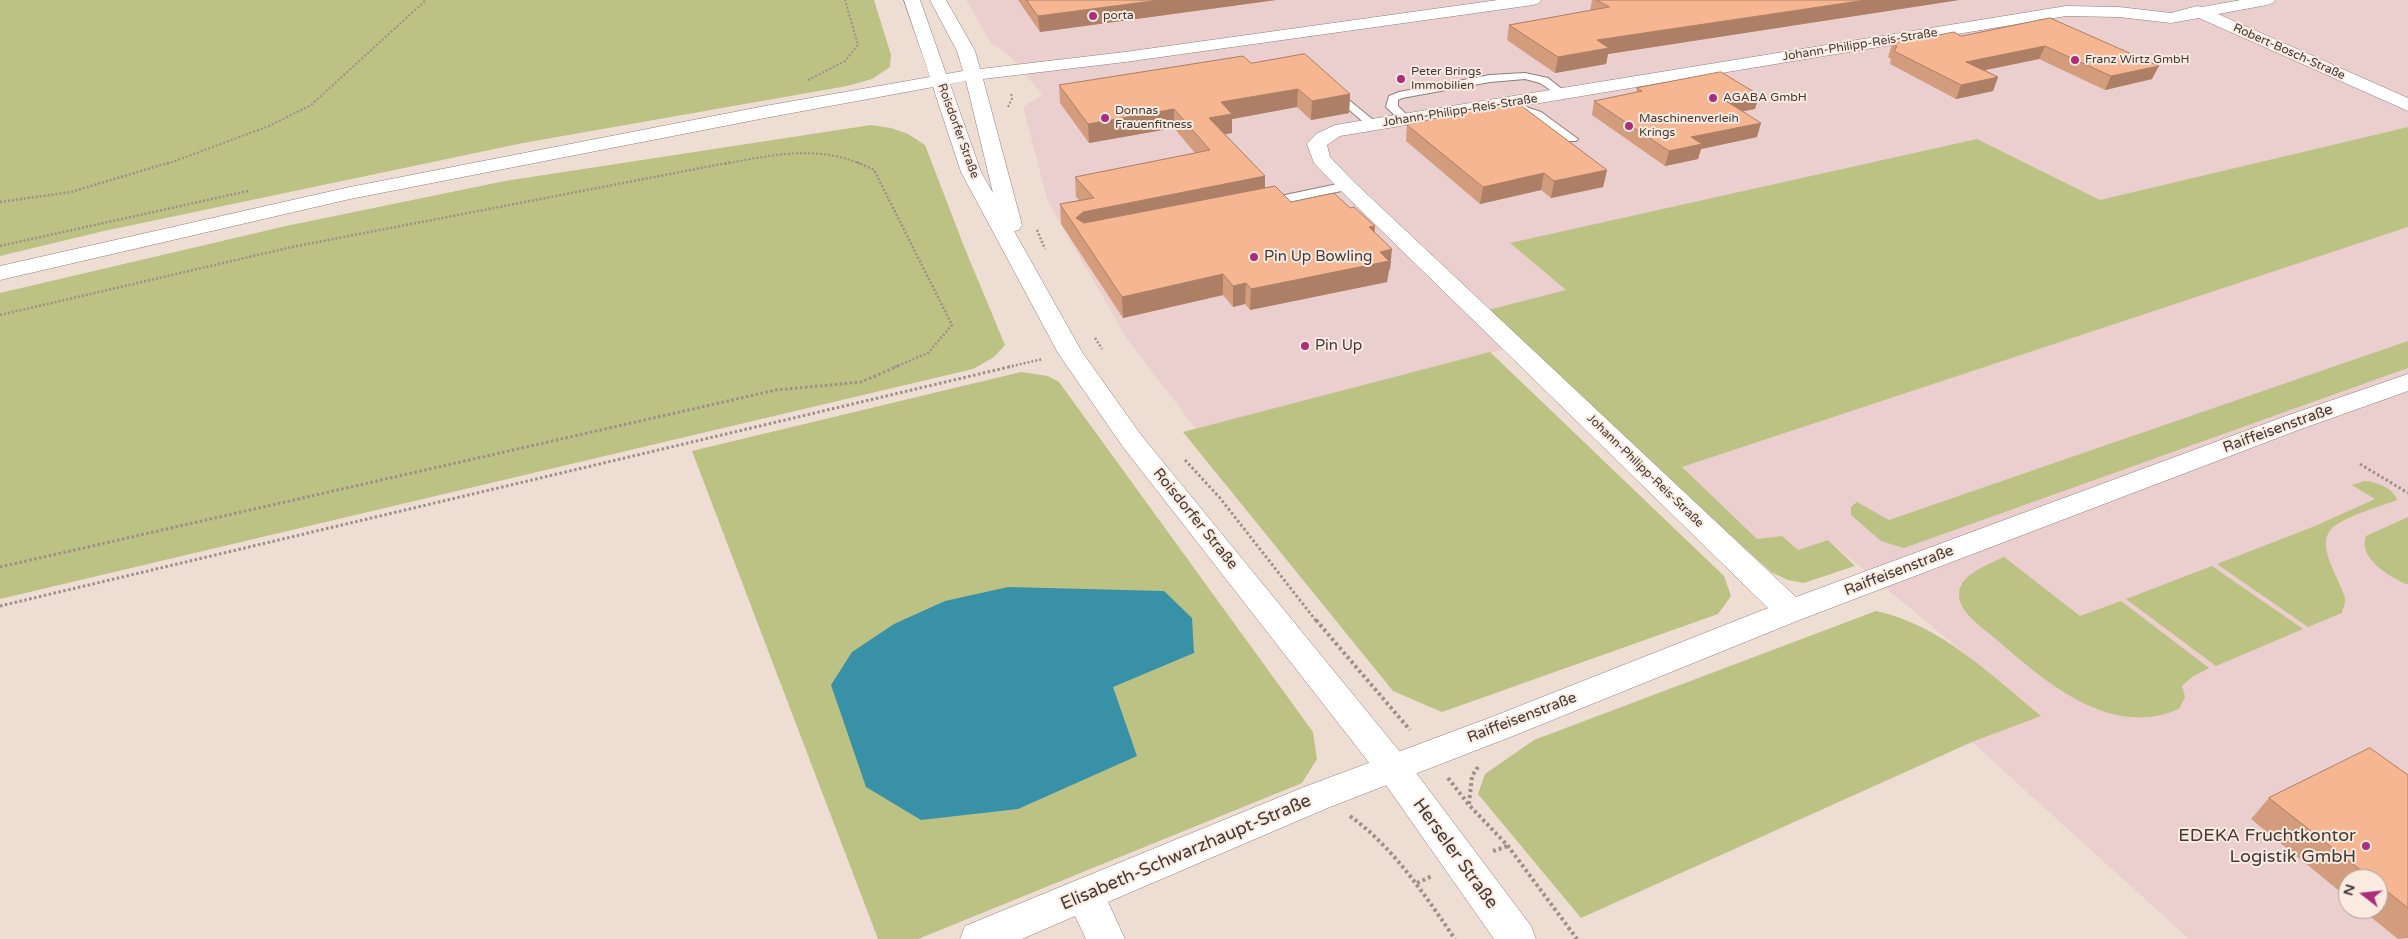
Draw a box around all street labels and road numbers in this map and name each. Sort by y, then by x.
street label: Robert-Bosch-Straße [2231,21,2347,83]
street label: Johann-Philipp-Reis-Straße [1782,26,1938,64]
street label: Roisdorfer Straße [934,82,982,180]
street label: Johann-Philipp-Reis-Straße [1382,92,1538,130]
street label: Raiffeisenstraße [2221,401,2335,457]
street label: Johann-Philipp-Reis-Straße [1584,411,1706,531]
street label: Roisdorfer Straße [1149,465,1241,573]
street label: Raiffeisenstraße [1842,542,1956,600]
street label: Raiffeisenstraße [1465,689,1579,747]
street label: Elisabeth-Schwarzhaupt-Straße [1057,790,1315,916]
street label: Herseler Straße [1408,795,1502,913]

